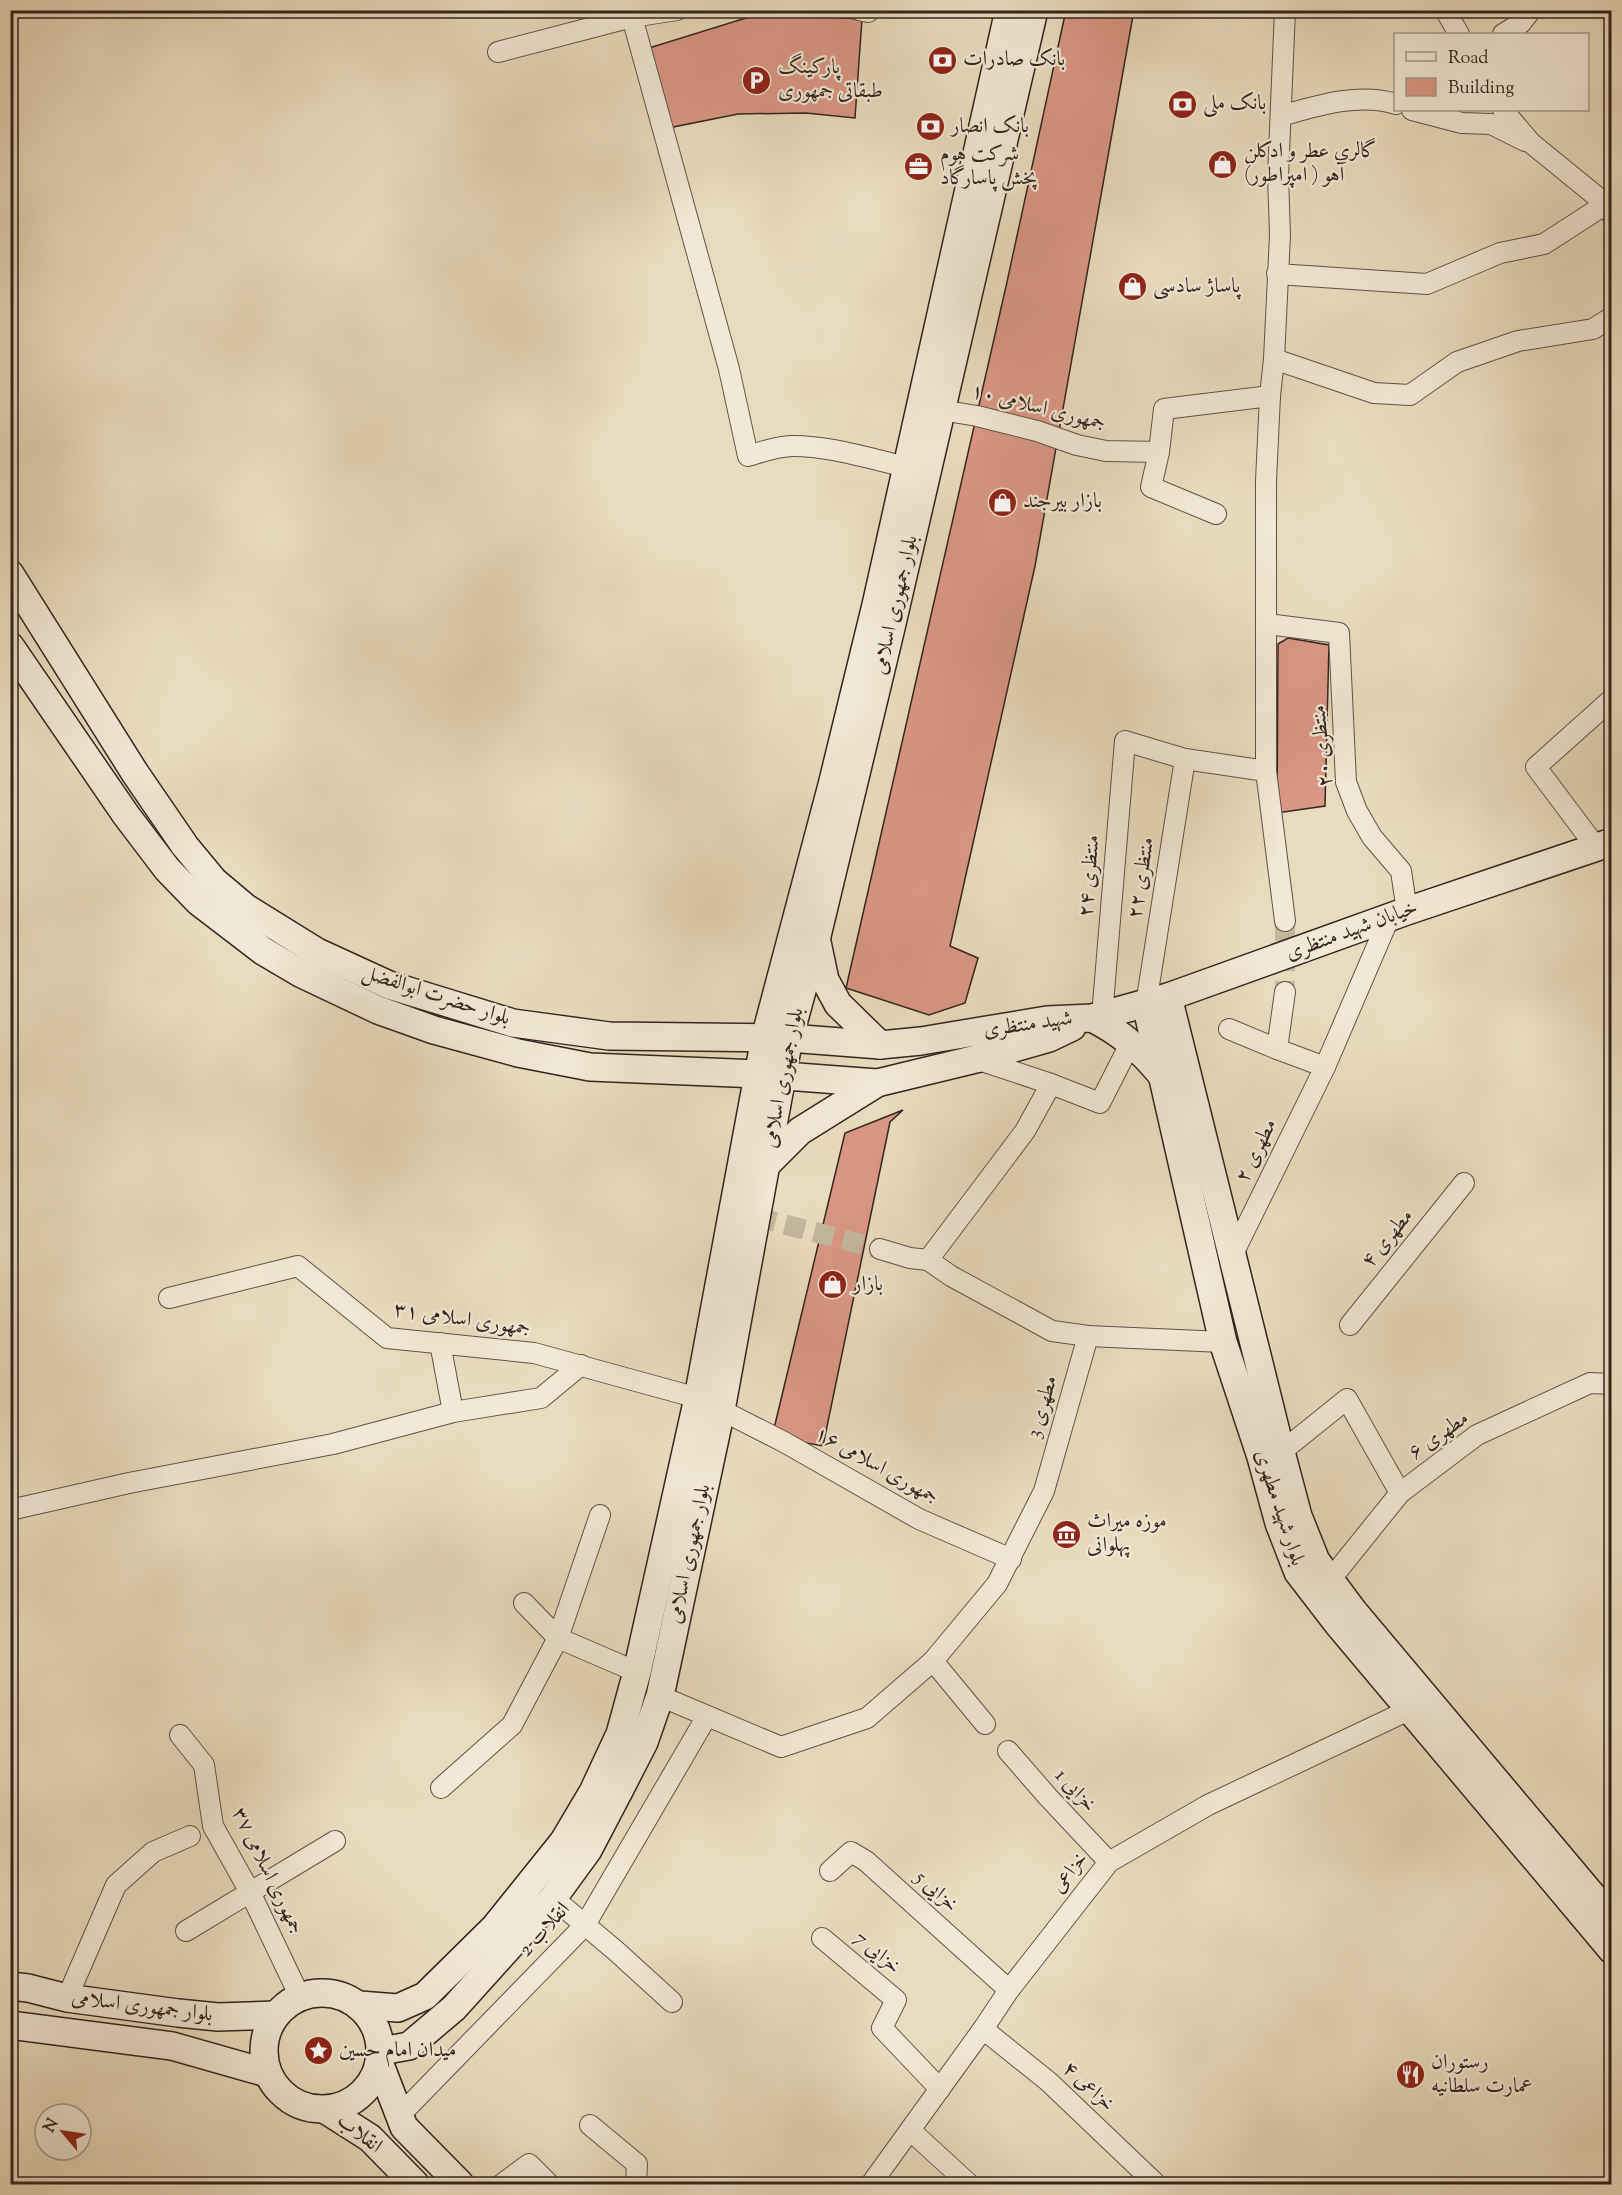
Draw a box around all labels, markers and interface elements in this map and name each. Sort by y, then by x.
legend [1394,33,1589,111]
bank icon: بانک صادرات [926,44,958,76]
place label: بانک صادرات [963,45,1065,75]
text: Road [1448,46,1488,72]
place label: پارکینگ طبقاتی جمهوری [778,53,883,107]
parking icon: پارکینگ طبقاتی جمهوری [741,64,773,96]
text: Building [1448,76,1514,102]
bank icon: بانک ملی [1166,88,1198,120]
place label: بانک ملی [1203,89,1266,119]
bank icon: بانک انصار [914,111,946,143]
place label: بانک انصار [949,112,1029,142]
place label: گالرى عطر و ادكلن آهو ( امپراطور) [1244,137,1377,191]
place label: شرکت هوم پخش پاسارگاد [940,140,1038,194]
shop icon: گالرى عطر و ادكلن آهو ( امپراطور) [1207,148,1239,180]
office icon: شرکت هوم پخش پاسارگاد [903,151,935,183]
shop icon: پاساژ سادسی [1116,271,1148,303]
place label: پاساژ سادسی [1153,272,1241,302]
street label: جمهوری اسلامی ۱۰ [968,377,1108,439]
shop icon: بازار بیرجند [986,486,1018,518]
place label: بازار بیرجند [1023,487,1102,517]
street label: بلوار جمهوری اسلامی [865,532,927,678]
street label: منتظری ۲۰ [1304,704,1342,788]
street label: منتظری ۲۴ [1071,834,1109,918]
street label: منتظری ۲۲ [1121,835,1163,921]
street label: خیابان شهید منتظری [1282,893,1422,969]
street label: بلوار حضرت ابوالفضل [358,958,514,1034]
street label: شهید منتظری [982,1004,1074,1046]
street label: بلوار جمهوری اسلامی [756,1005,812,1151]
street label: مطهری ۲ [1229,1114,1285,1188]
street label: مطهری ۴ [1355,1203,1421,1275]
shop icon: بازار [816,1269,848,1301]
place label: بازار [851,1270,883,1300]
street label: جمهوری اسلامی ۳۱ [392,1296,532,1344]
street label: مطهری 3 [1020,1372,1066,1442]
street label: مطهری ۶ [1403,1404,1475,1468]
street label: جمهوری اسلامی ۱۶ [808,1419,944,1513]
street label: بلوار شهید مطهری [1246,1446,1312,1570]
street label: بلوار جمهوری اسلامی [661,1481,719,1627]
place label: موزه میراث پهلوانی [1087,1507,1167,1561]
museum icon: موزه میراث پهلوانی [1050,1518,1082,1550]
street label: خزایی 1 [1047,1762,1103,1820]
street label: جمهوری اسلامی ۳۷ [223,1802,311,1940]
street label: خزاعی [1044,1846,1096,1900]
street label: خزایی 5 [907,1863,965,1920]
street label: انقلاب 2 [512,1896,578,1964]
street label: خزایی 7 [847,1924,907,1982]
street label: بلوار جمهوری اسلامی [70,1983,214,2031]
place icon: میدان امام حسین [302,2035,334,2067]
place label: میدان امام حسین [339,2036,456,2067]
place label: رستوران عمارت سلطانیه [1431,2048,1533,2102]
street label: خزاعی ۴ [1055,2055,1121,2119]
restaurant icon: رستوران عمارت سلطانیه [1394,2059,1426,2091]
north arrow [33,2102,93,2162]
street label: انقلاب [330,2107,388,2161]
text: N [39,2115,65,2137]

